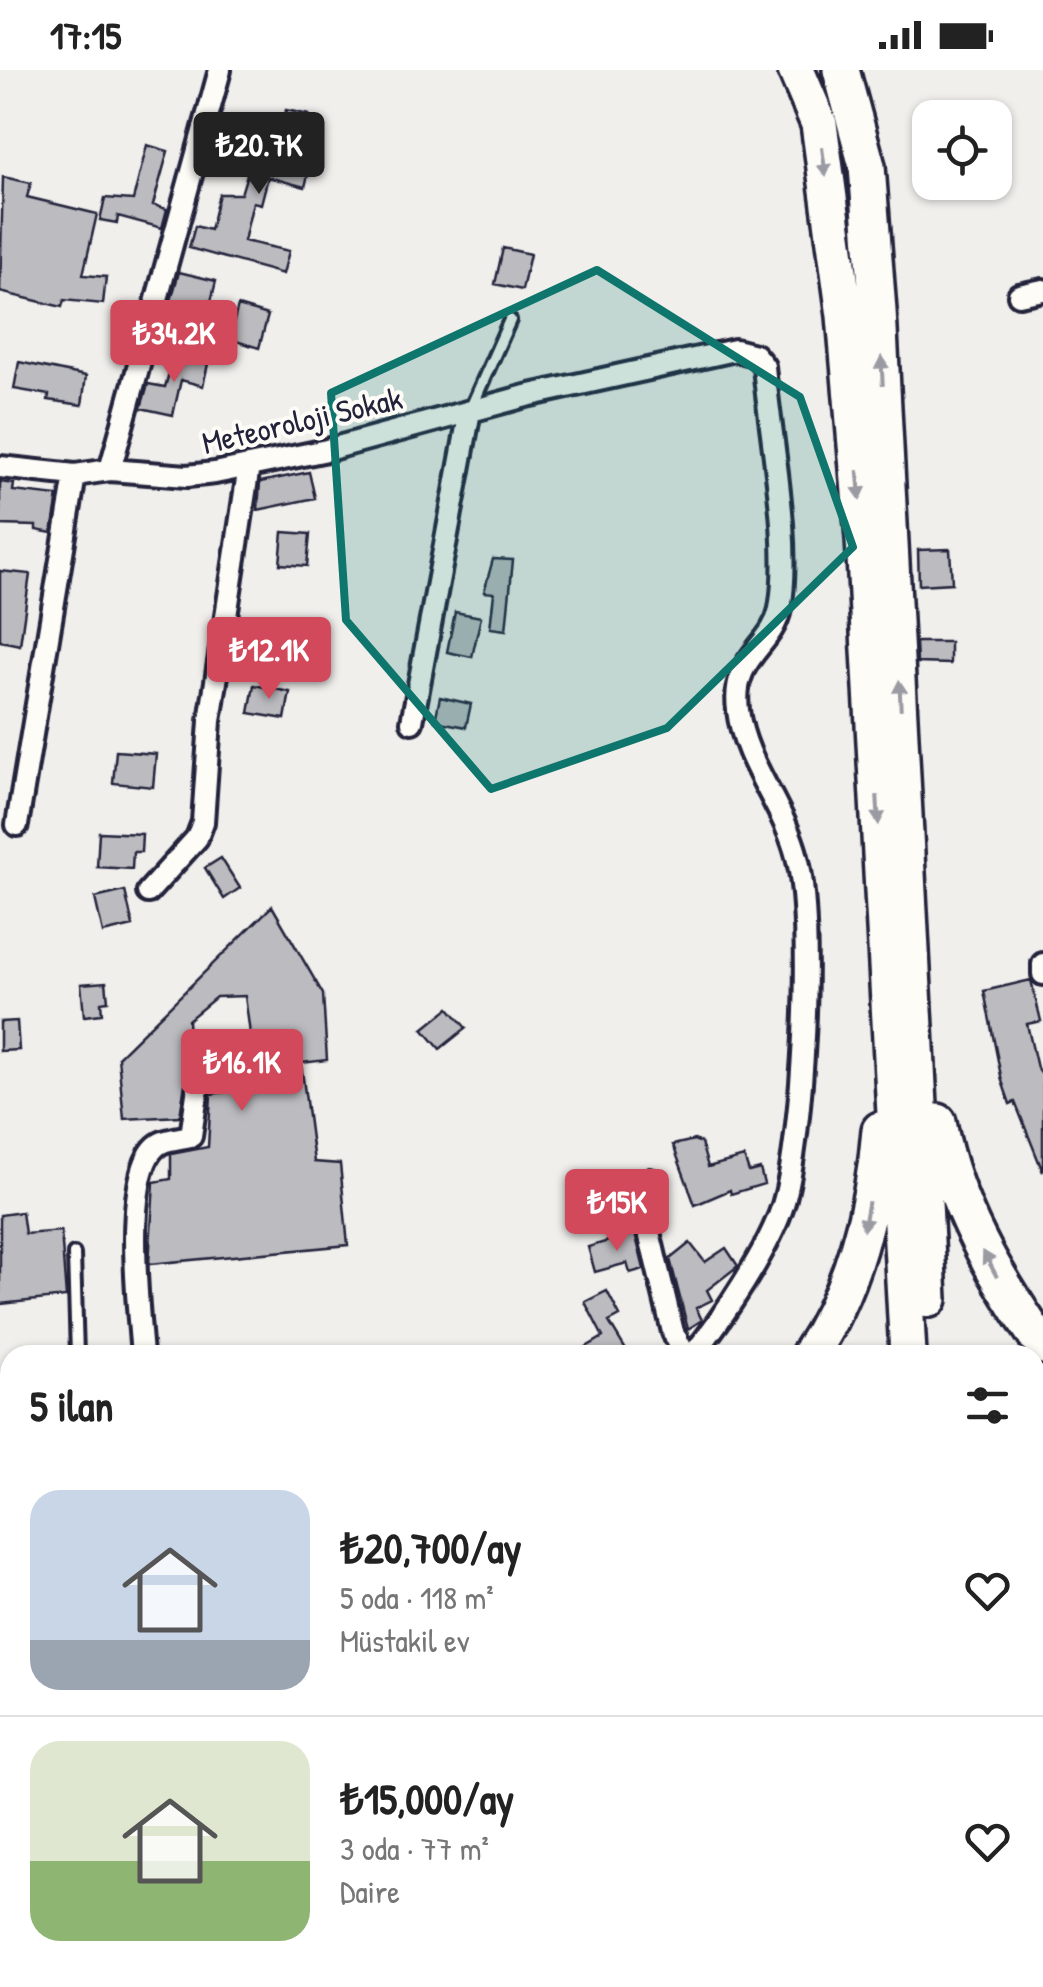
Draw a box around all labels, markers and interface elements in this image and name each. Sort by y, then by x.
text: 17:15 [50,9,121,61]
map controls [912,100,1012,200]
button: locate [912,100,1012,200]
pin: ₺20.7K [178,112,340,197]
text: ₺20.7K [215,123,303,166]
one-way arrow [816,147,832,179]
pin: ₺34.2K [93,300,255,385]
text: ₺34.2K [132,311,216,354]
one-way arrow [873,354,889,386]
street label: Meteoroloji Sokak [198,376,406,464]
one-way arrow [852,470,868,502]
pin: ₺12.1K [188,617,350,702]
text: ₺12.1K [229,628,309,671]
one-way arrow [892,679,908,711]
one-way arrow [870,794,886,826]
pin: ₺16.1K [161,1029,323,1114]
text: ₺16.1K [203,1040,281,1083]
pin: ₺15K [558,1169,676,1254]
text: ₺15K [587,1180,647,1223]
one-way arrow [858,1201,873,1232]
one-way arrow [981,1250,998,1279]
text: 5 ilan [30,1377,113,1434]
icon: filters [960,1378,1015,1433]
text: ₺20,700/ay [340,1519,521,1576]
icon: home [110,1530,230,1650]
icon: heart [960,1563,1015,1618]
text: 5 oda · 118 m² [340,1576,494,1619]
text: Müstakil ev [340,1619,470,1662]
text: ₺15,000/ay [340,1770,514,1827]
icon: home [110,1781,230,1901]
icon: heart [960,1814,1015,1869]
text: 3 oda · 77 m² [340,1827,489,1870]
text: Daire [340,1870,400,1913]

